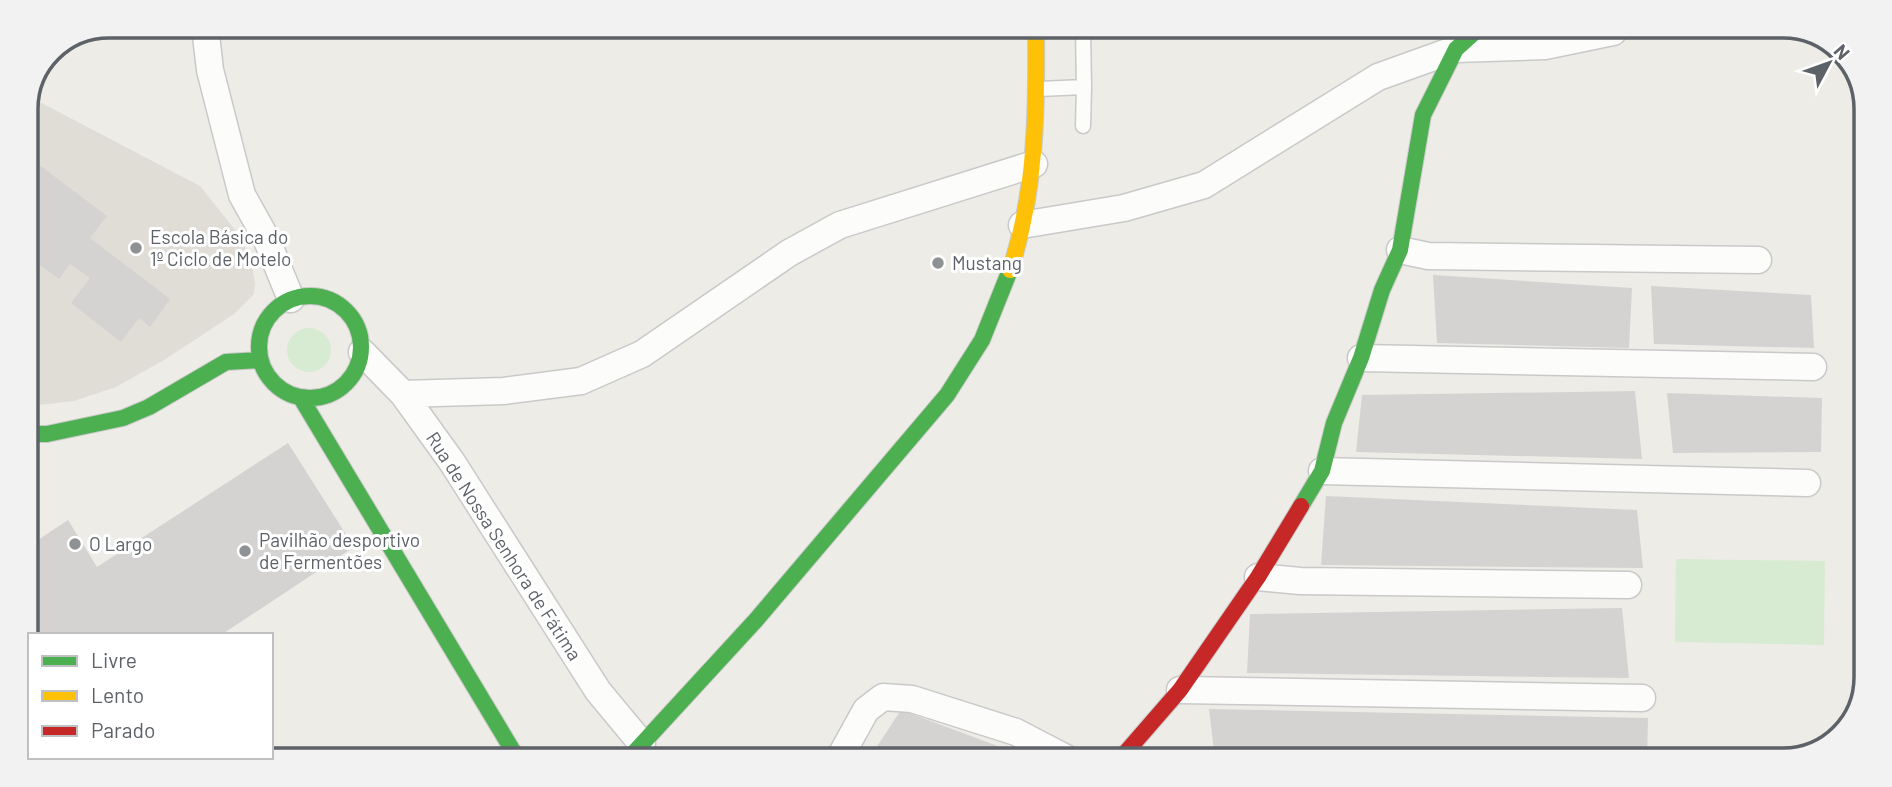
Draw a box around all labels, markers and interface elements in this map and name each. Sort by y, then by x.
north arrow [1794,28,1864,98]
text: N [1829,39,1855,64]
place label: Escola Básica do 1º Ciclo de Motelo [150,225,291,270]
marker: Escola Básica do 1º Ciclo de Motelo [128,240,144,256]
place label: Mustang [952,251,1022,274]
marker: Mustang [930,255,946,271]
street label: Rua de Nossa Senhora de Fátima [422,427,587,664]
place label: Pavilhão desportivo de Fermentões [259,528,420,573]
place label: O Largo [89,532,152,555]
marker: O Largo [67,536,83,552]
marker: Pavilhão desportivo de Fermentões [237,543,253,559]
legend [28,633,273,759]
text: Livre [91,647,137,672]
text: Lento [91,682,144,707]
text: Parado [91,717,155,742]

